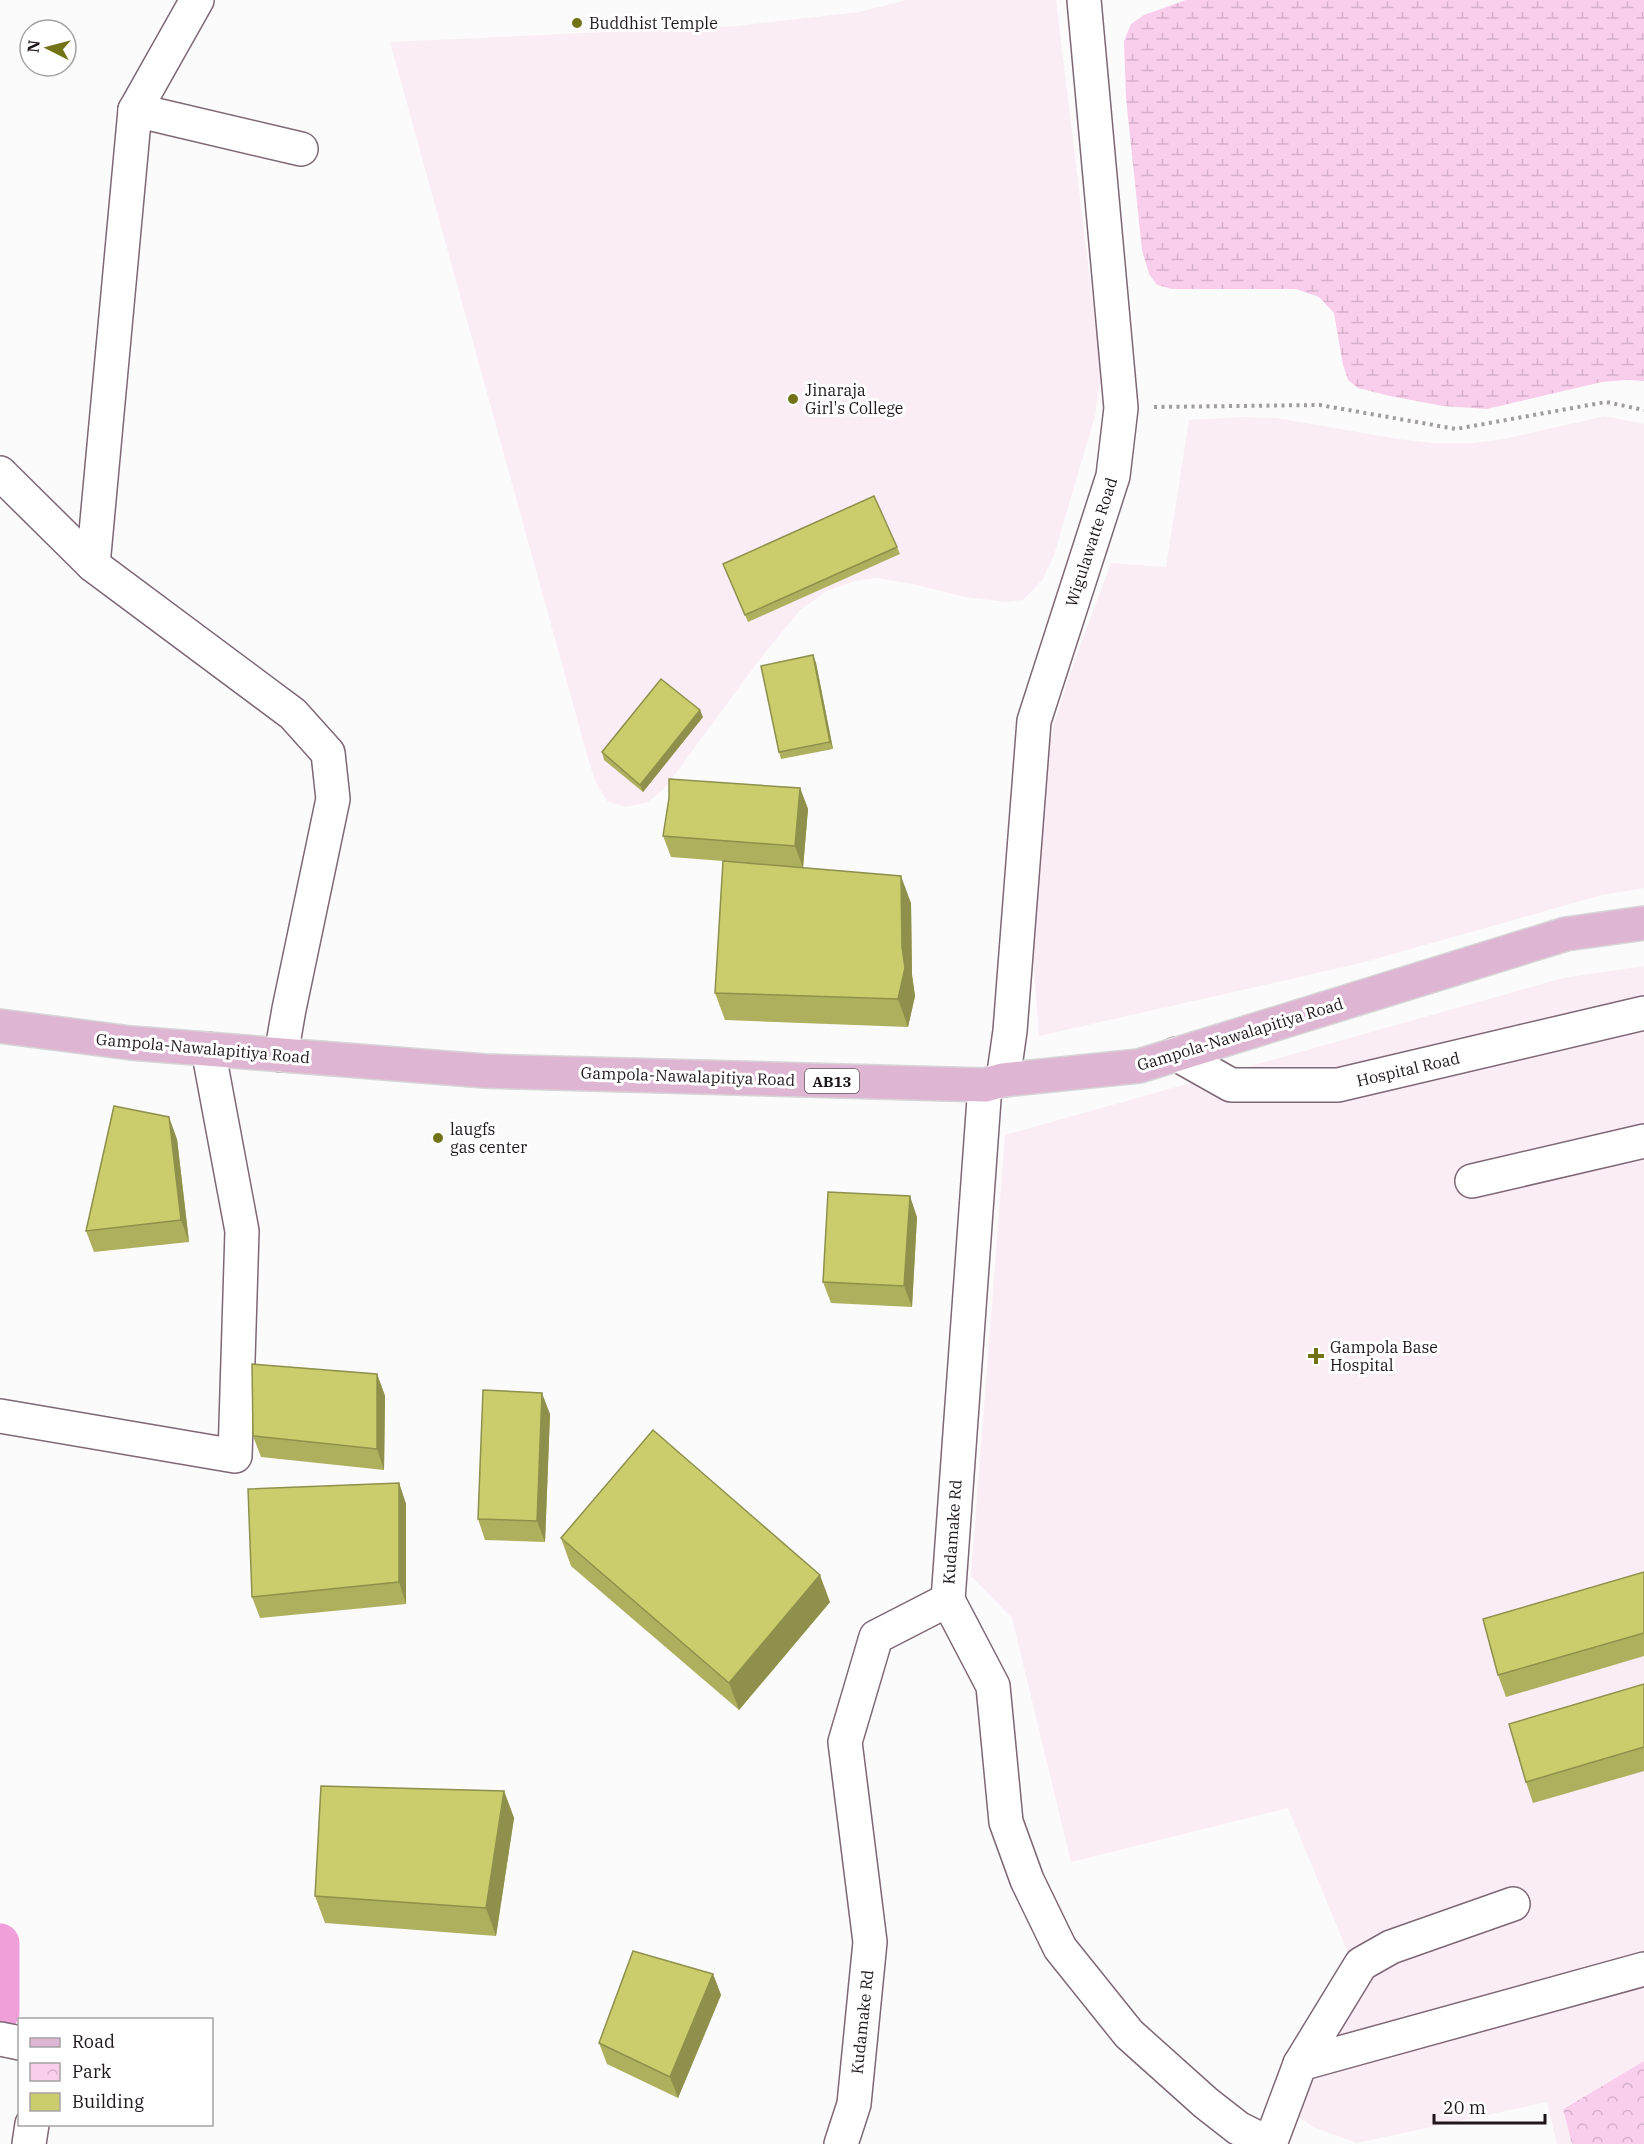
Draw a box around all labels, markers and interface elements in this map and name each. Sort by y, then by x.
place label: Buddhist Temple [589,13,718,33]
marker: Buddhist Temple [570,16,584,30]
north arrow [18,18,78,78]
text: N [22,39,44,54]
place label: Jinaraja Girl's College [805,380,903,418]
marker: Jinaraja Girl's College [786,392,800,406]
street label: Wigulawatte Road [1061,475,1121,609]
street label: Gampola-Nawalapitiya Road [1134,993,1346,1075]
street label: Gampola-Nawalapitiya Road [95,1029,311,1067]
street label: Hospital Road [1354,1047,1462,1091]
street label: Gampola-Nawalapitiya Road [580,1062,796,1090]
road number: AB13 [805,1069,859,1093]
place label: laugfs gas center [450,1119,527,1157]
marker: laugfs gas center [431,1131,445,1145]
place label: Gampola Base Hospital [1330,1337,1438,1375]
marker: Gampola Base Hospital [1307,1347,1325,1365]
street label: Kudamake Rd [938,1479,966,1585]
street label: Kudamake Rd [847,1969,877,2075]
legend [18,2018,213,2126]
text: Road [72,2030,115,2053]
text: Park [72,2060,112,2083]
scale bar [1434,2087,1545,2125]
text: Building [72,2090,144,2113]
text: 20 m [1443,2096,1486,2119]

